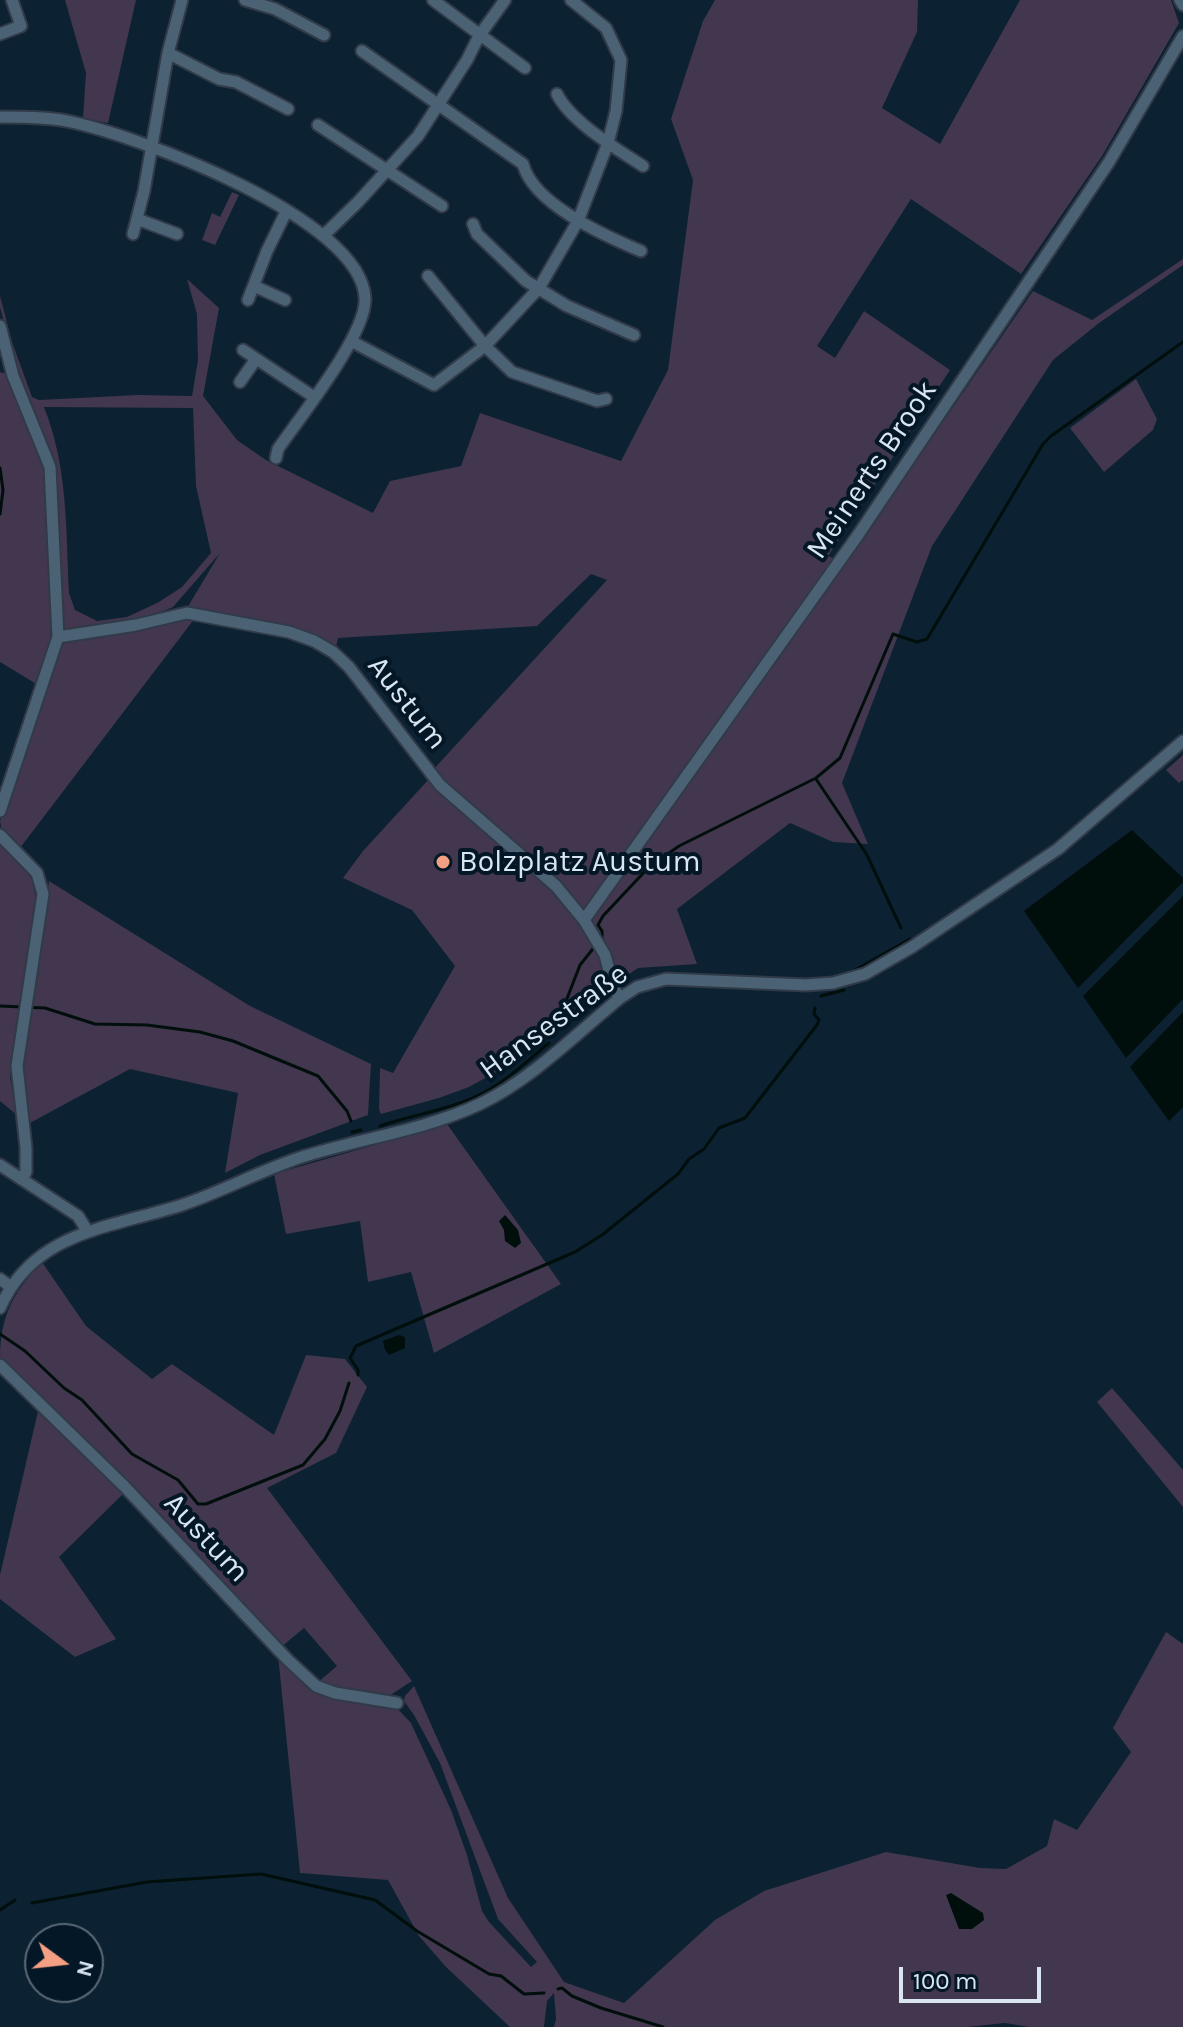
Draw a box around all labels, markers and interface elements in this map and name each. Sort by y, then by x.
street label: Meinerts Brook [799,374,945,566]
street label: Austum [359,649,455,757]
place label: Bolzplatz Austum [459,844,700,880]
marker: Bolzplatz Austum [434,853,452,871]
street label: Hansestraße [473,956,635,1088]
street label: Austum [156,1486,256,1590]
north arrow [24,1923,104,2003]
scale bar [903,1951,1045,2001]
text: N [71,1958,100,1980]
text: 100 m [913,1967,978,1995]

